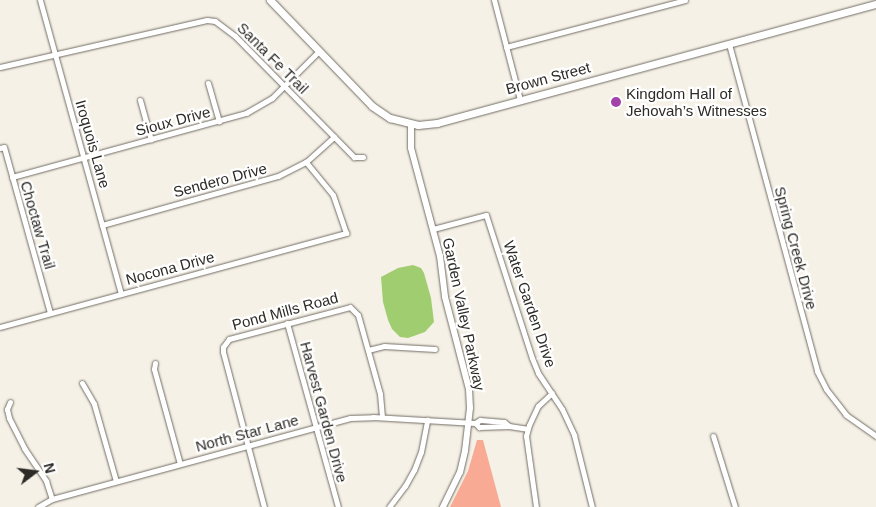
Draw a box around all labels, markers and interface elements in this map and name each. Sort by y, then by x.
street label: Santa Fe Trail [234,19,312,97]
street label: Brown Street [504,58,592,98]
place label: Kingdom Hall of Jehovah’s Witnesses [626,84,767,119]
marker: Kingdom Hall of Jehovah’s Witnesses [610,96,622,108]
street label: Iroquois Lane [72,98,114,190]
street label: Sioux Drive [134,102,212,140]
street label: Sendero Drive [171,159,269,201]
street label: Choctaw Trail [17,179,59,271]
street label: Spring Creek Drive [771,184,821,312]
street label: Garden Valley Parkway [439,236,489,392]
street label: Water Garden Drive [500,238,560,370]
street label: Nocona Drive [124,248,216,288]
street label: Pond Mills Road [230,288,340,334]
street label: Harvest Garden Drive [297,340,351,484]
street label: North Star Lane [194,411,300,455]
north arrow [10,447,60,497]
text: N [40,461,59,475]

